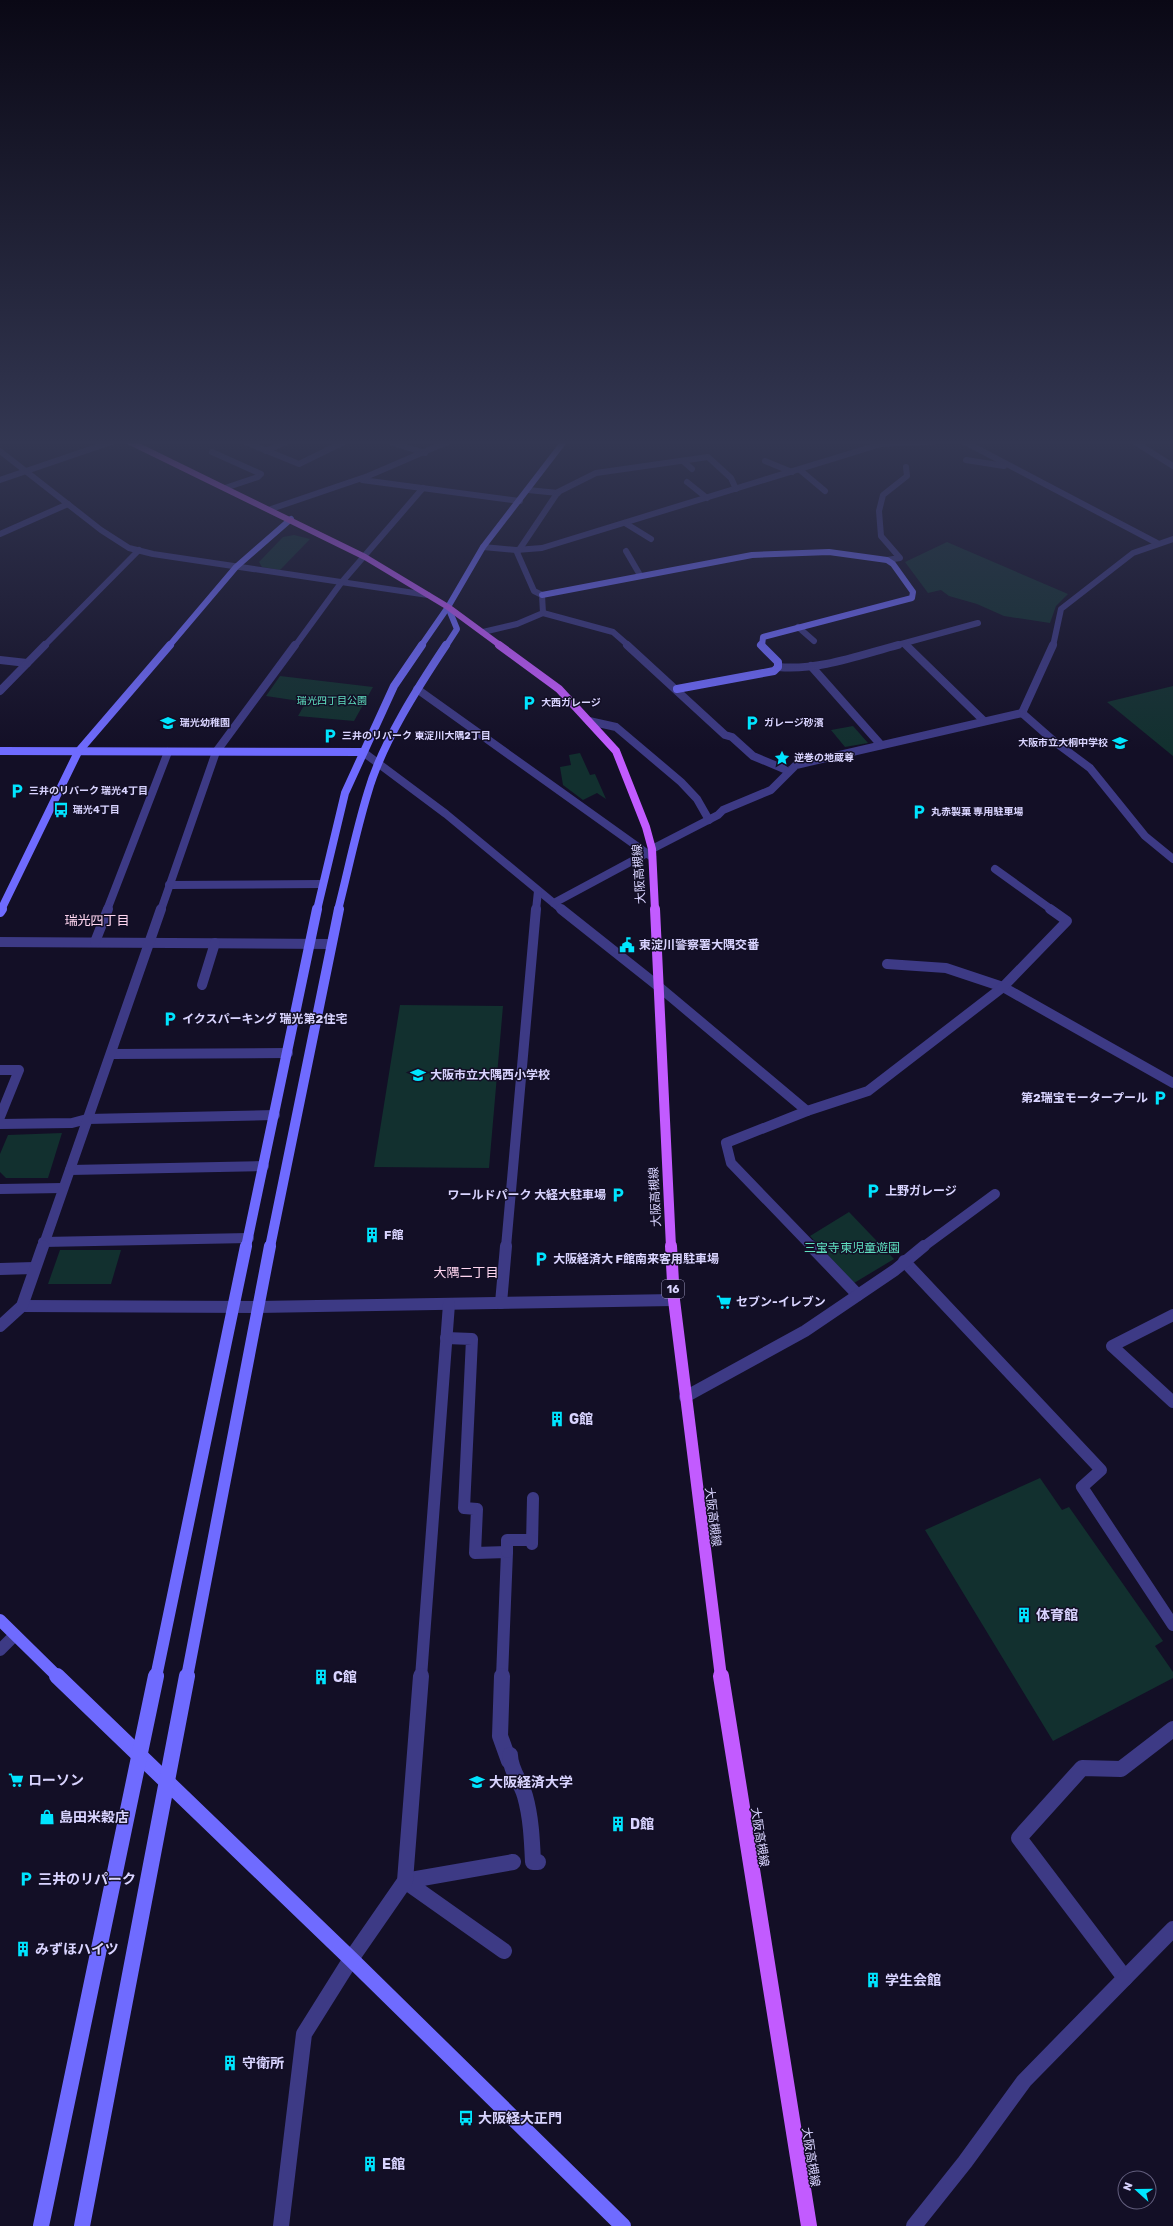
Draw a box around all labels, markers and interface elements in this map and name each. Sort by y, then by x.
parking icon: 大西ガレージ [520,694,538,712]
park label: 瑞光四丁目公園 [297,695,367,707]
place label: 大西ガレージ [541,697,601,709]
school or university icon: 瑞光幼稚園 [159,714,177,732]
parking icon: ガレージ砂濱 [743,714,761,732]
place label: 瑞光幼稚園 [180,717,230,729]
place label: ガレージ砂濱 [764,717,824,729]
parking icon: 三井のリパーク 東淀川大隅2丁目 [321,727,339,745]
place label: 三井のリパーク 東淀川大隅2丁目 [342,730,491,742]
school or university icon: 大阪市立大桐中学校 [1111,734,1129,752]
place label: 大阪市立大桐中学校 [1018,737,1108,749]
place icon: 逆巻の地蔵尊 [773,749,791,767]
place label: 逆巻の地蔵尊 [794,752,854,764]
parking icon: 三井のリパーク 瑞光4丁目 [8,782,26,800]
place label: 三井のリパーク 瑞光4丁目 [29,785,148,797]
bus stop icon: 瑞光4丁目 [52,801,70,819]
parking icon: 丸赤製菓 専用駐車場 [910,803,928,821]
place label: 瑞光4丁目 [73,804,120,816]
place label: 丸赤製菓 専用駐車場 [931,806,1023,818]
street label: 大阪高槻線 [630,844,648,904]
district label: 瑞光四丁目 [64,913,130,928]
public building icon: 東淀川警察署大隅交番 [618,936,636,954]
place label: 東淀川警察署大隅交番 [639,938,760,952]
parking icon: イクスパーキング 瑞光第2住宅 [161,1010,179,1028]
place label: イクスパーキング 瑞光第2住宅 [182,1012,347,1026]
school or university icon: 大阪市立大隅西小学校 [409,1066,427,1084]
place label: 大阪市立大隅西小学校 [430,1068,550,1082]
parking icon: 第2瑞宝モータープール [1151,1089,1169,1107]
place label: 第2瑞宝モータープール [1021,1091,1148,1105]
street label: 大阪高槻線 [646,1167,664,1227]
parking icon: 上野ガレージ [864,1182,882,1200]
place label: 上野ガレージ [885,1184,957,1198]
parking icon: ワールドパーク 大経大駐車場 [609,1186,627,1204]
place label: ワールドパーク 大経大駐車場 [447,1188,606,1202]
building icon: F館 [363,1226,381,1244]
place label: F館 [384,1228,403,1242]
park label: 三宝寺東児童遊園 [804,1241,900,1255]
parking icon: 大阪経済大 F館南来客用駐車場 [532,1250,550,1268]
place label: 大阪経済大 F館南来客用駐車場 [553,1252,719,1266]
district label: 大隅二丁目 [433,1265,499,1280]
road number: 16 [662,1280,684,1298]
supermarket icon: セブン-イレブン [715,1293,733,1311]
place label: セブン-イレブン [736,1295,826,1309]
building icon: G館 [548,1410,566,1428]
place label: G館 [569,1411,593,1428]
street label: 大阪高槻線 [702,1486,724,1548]
building icon: 体育館 [1015,1606,1033,1624]
place label: 体育館 [1036,1607,1078,1624]
building icon: C館 [312,1668,330,1686]
place label: C館 [333,1669,357,1686]
supermarket icon: ローソン [7,1771,25,1789]
place label: ローソン [28,1772,84,1789]
school or university icon: 大阪経済大学 [468,1773,486,1791]
place label: 大阪経済大学 [489,1774,573,1791]
street label: 大阪高槻線 [748,1806,772,1868]
shop icon: 島田米穀店 [38,1808,56,1826]
place label: 島田米穀店 [59,1809,129,1826]
building icon: D館 [609,1815,627,1833]
place label: D館 [630,1816,654,1833]
parking icon: 三井のリパーク [17,1870,35,1888]
place label: 三井のリパーク [38,1871,136,1888]
building icon: みずほハイツ [14,1940,32,1958]
place label: みずほハイツ [35,1941,119,1958]
building icon: 学生会館 [864,1971,882,1989]
place label: 学生会館 [885,1972,941,1989]
building icon: 守衛所 [221,2054,239,2072]
place label: 守衛所 [242,2055,284,2072]
bus stop icon: 大阪経大正門 [457,2109,475,2127]
place label: 大阪経大正門 [478,2110,562,2127]
street label: 大阪高槻線 [799,2126,823,2188]
building icon: E館 [361,2155,379,2173]
place label: E館 [382,2156,405,2173]
north arrow [1117,2170,1157,2210]
text: N [1121,2180,1136,2193]

